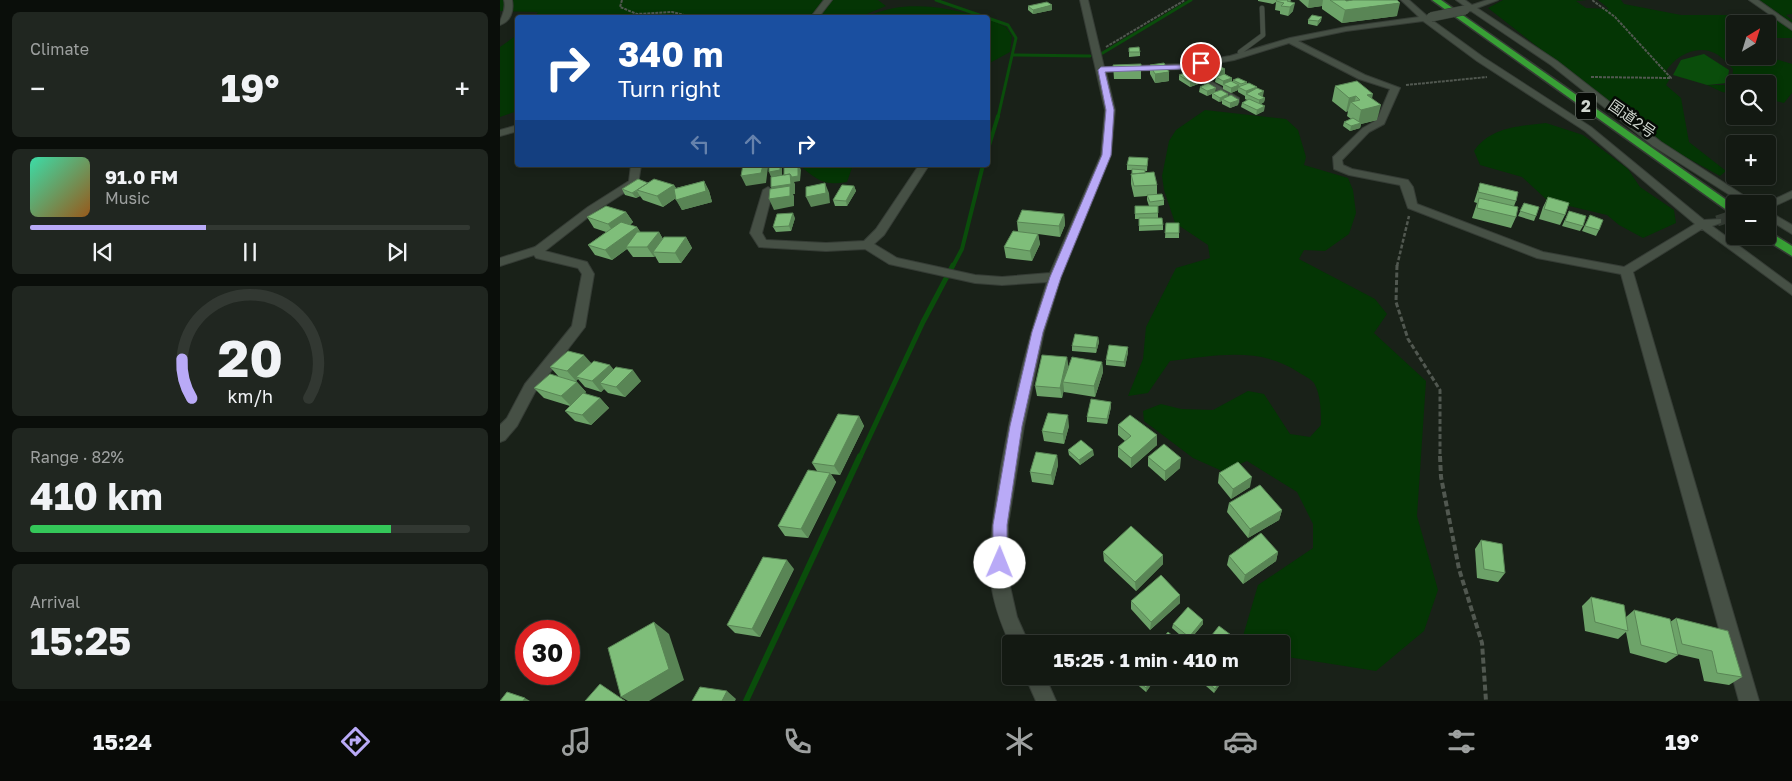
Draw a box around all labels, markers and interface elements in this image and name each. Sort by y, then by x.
north arrow [1726,15,1776,65]
map controls [1726,15,1776,245]
text: 340 m [618,33,723,75]
icon: right [535,35,600,100]
text: Climate [30,39,89,59]
pin [1180,42,1222,84]
icon: arrive [1187,49,1215,77]
text: 19° [221,65,279,110]
text: − [30,72,45,105]
text: + [455,72,470,105]
text: Turn right [618,75,721,102]
button: search [1726,75,1776,125]
road number: 2 [1576,92,1596,120]
street label: 国道2号 [1605,95,1660,141]
icon: left [686,130,714,158]
icon: ahead [739,130,767,158]
icon: right [792,130,820,158]
button: + [1726,135,1776,185]
text: 91.0 FM [105,165,178,188]
text: Music [105,188,150,208]
button: − [1726,195,1776,245]
icon: previous [89,238,117,266]
icon: pause [236,238,264,266]
icon: next [383,238,411,266]
text: 20 [217,326,283,388]
text: km/h [227,385,273,407]
text: Range · 82% [30,447,124,467]
text: 410 km [30,473,163,518]
position arrow [973,536,1025,588]
text: Arrival [30,592,80,612]
text: 15:25 [30,618,131,663]
speed limit sign: 30 [515,620,580,685]
text: 15:25 · 1 min · 410 m [1053,648,1239,671]
icon: directions [338,724,373,759]
icon: music [559,724,594,759]
icon: phone [780,724,815,759]
icon: climate [1002,724,1037,759]
icon: car [1223,724,1258,759]
icon: filters [1444,724,1479,759]
text: 15:24 [93,728,152,755]
text: 19° [1665,728,1699,755]

